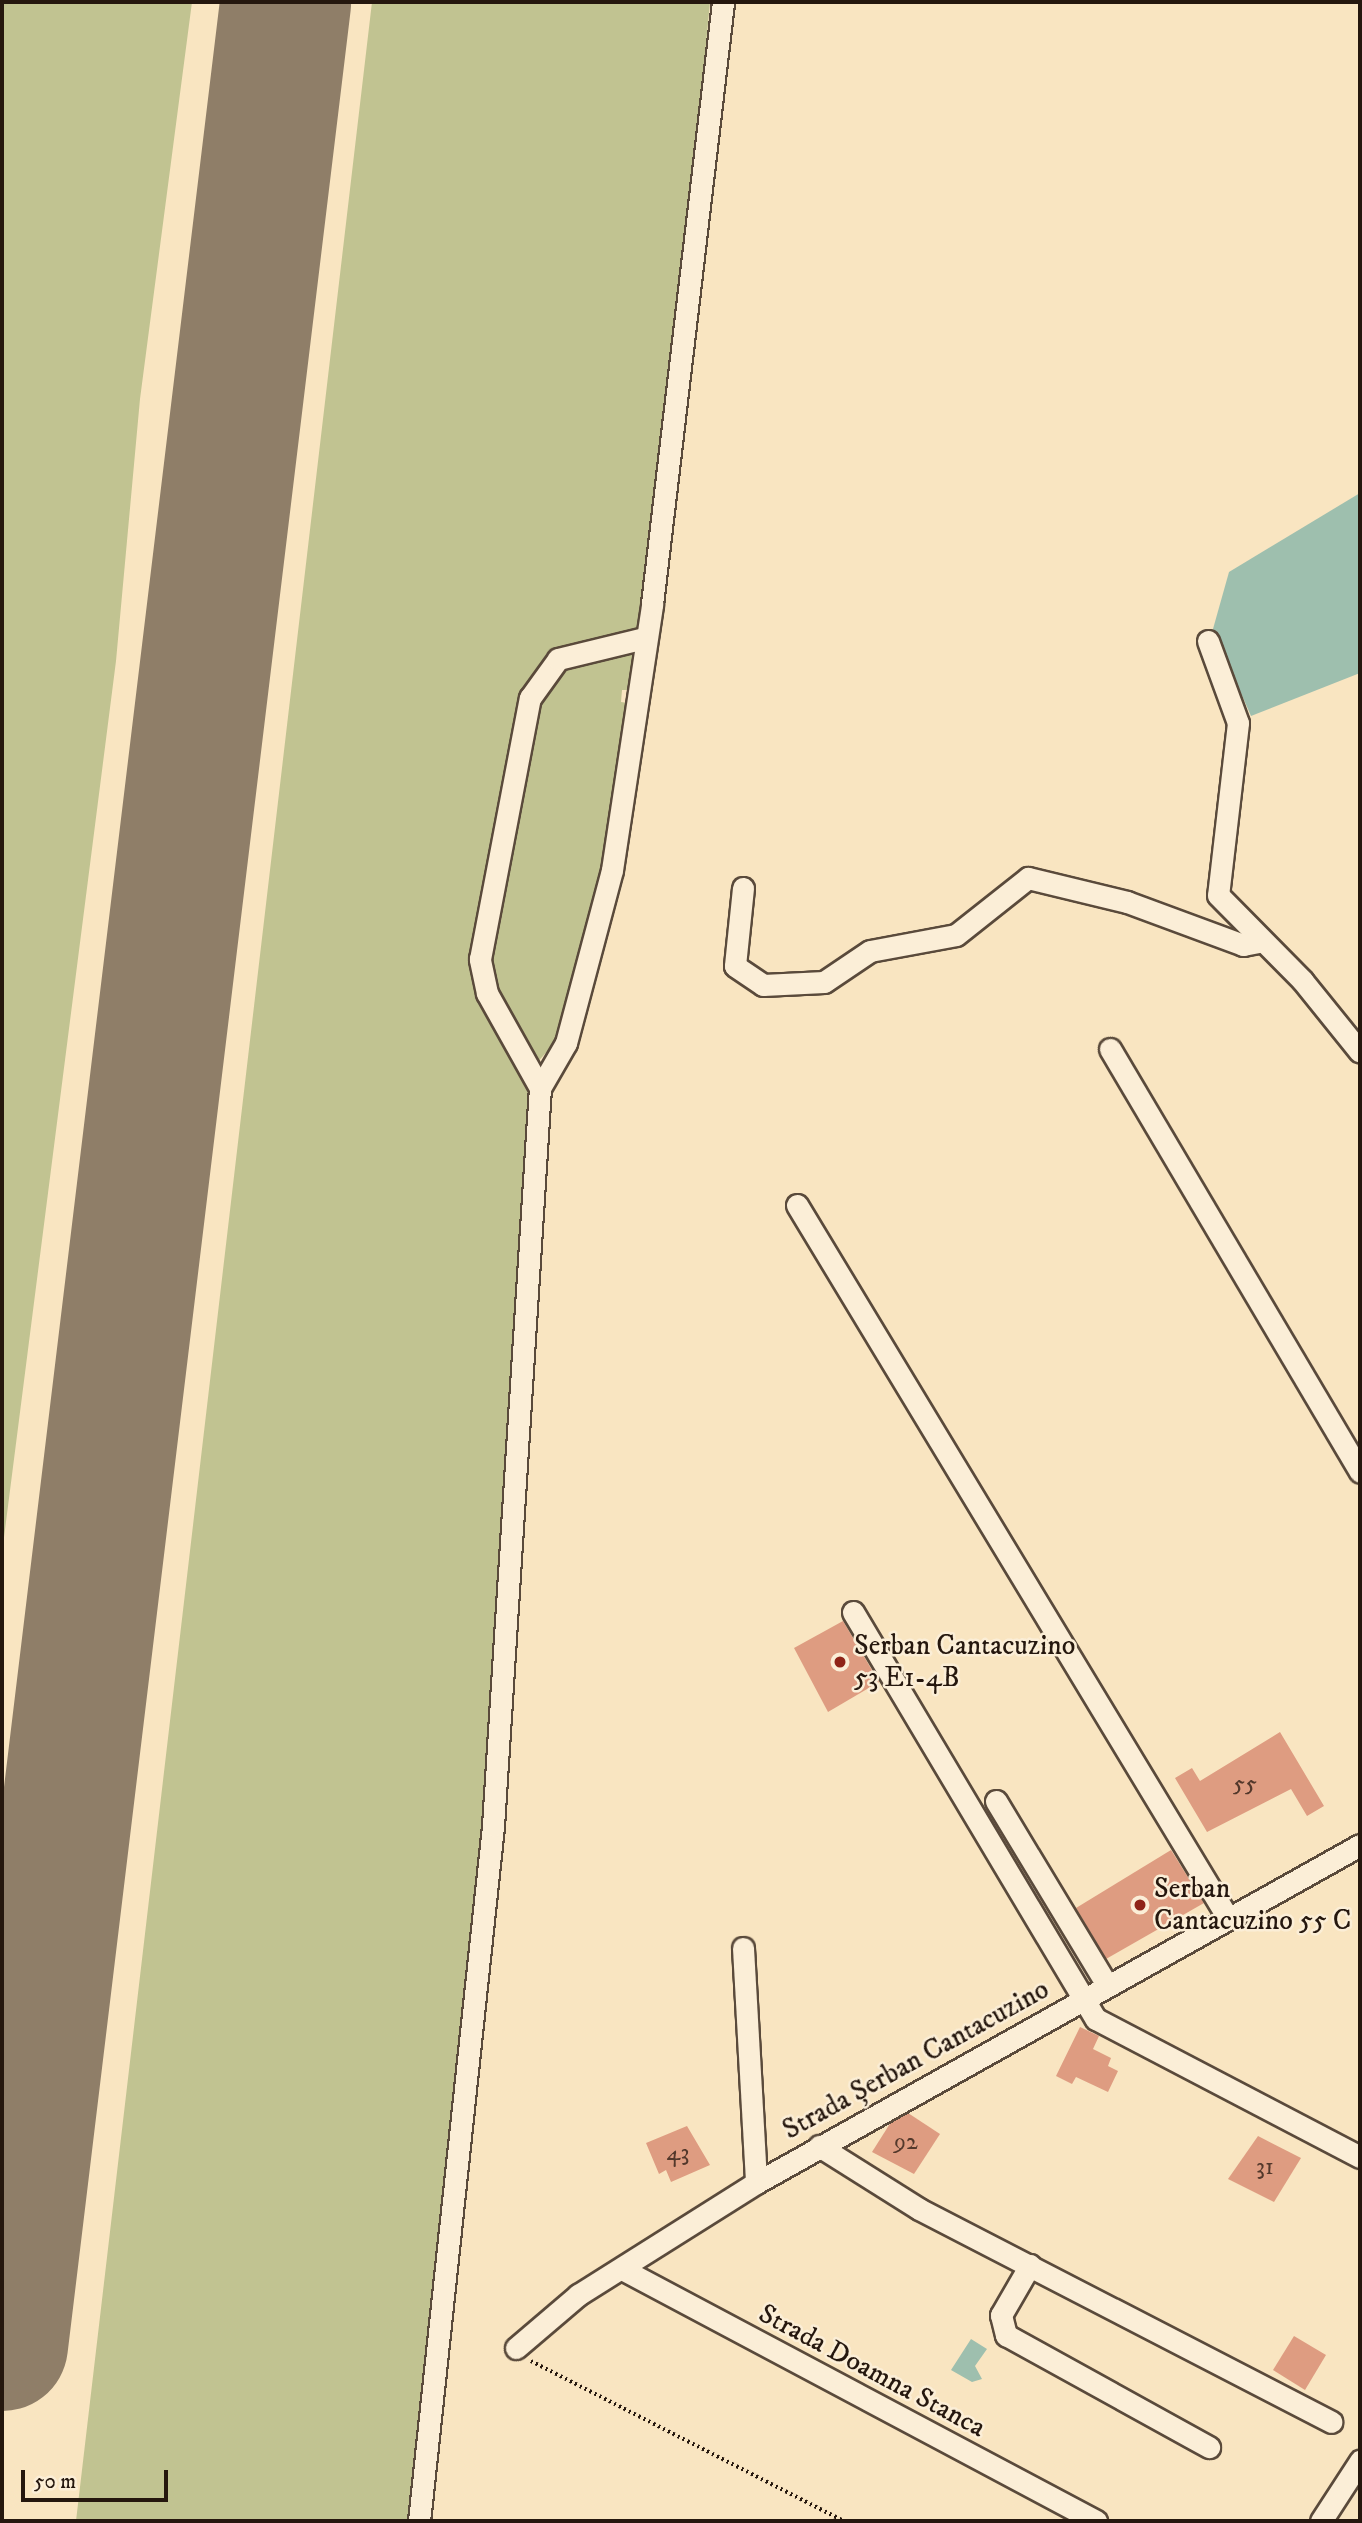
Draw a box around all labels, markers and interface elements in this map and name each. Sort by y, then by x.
place label: Serban Cantacuzino 53 E1-4B [854,1629,1075,1695]
marker: Serban Cantacuzino 53 E1-4B [832,1654,848,1670]
house number: 55 [1233,1771,1257,1799]
place label: Serban Cantacuzino 55 C [1154,1872,1351,1938]
marker: Serban Cantacuzino 55 C [1132,1897,1148,1913]
street label: Strada Șerban Cantacuzino [777,1973,1055,2147]
house number: 92 [894,2129,918,2157]
house number: 43 [667,2140,689,2168]
house number: 31 [1256,2154,1274,2182]
street label: Strada Doamna Stanca [753,2297,991,2445]
scale bar [24,2456,172,2500]
text: 50 m [34,2469,76,2495]

